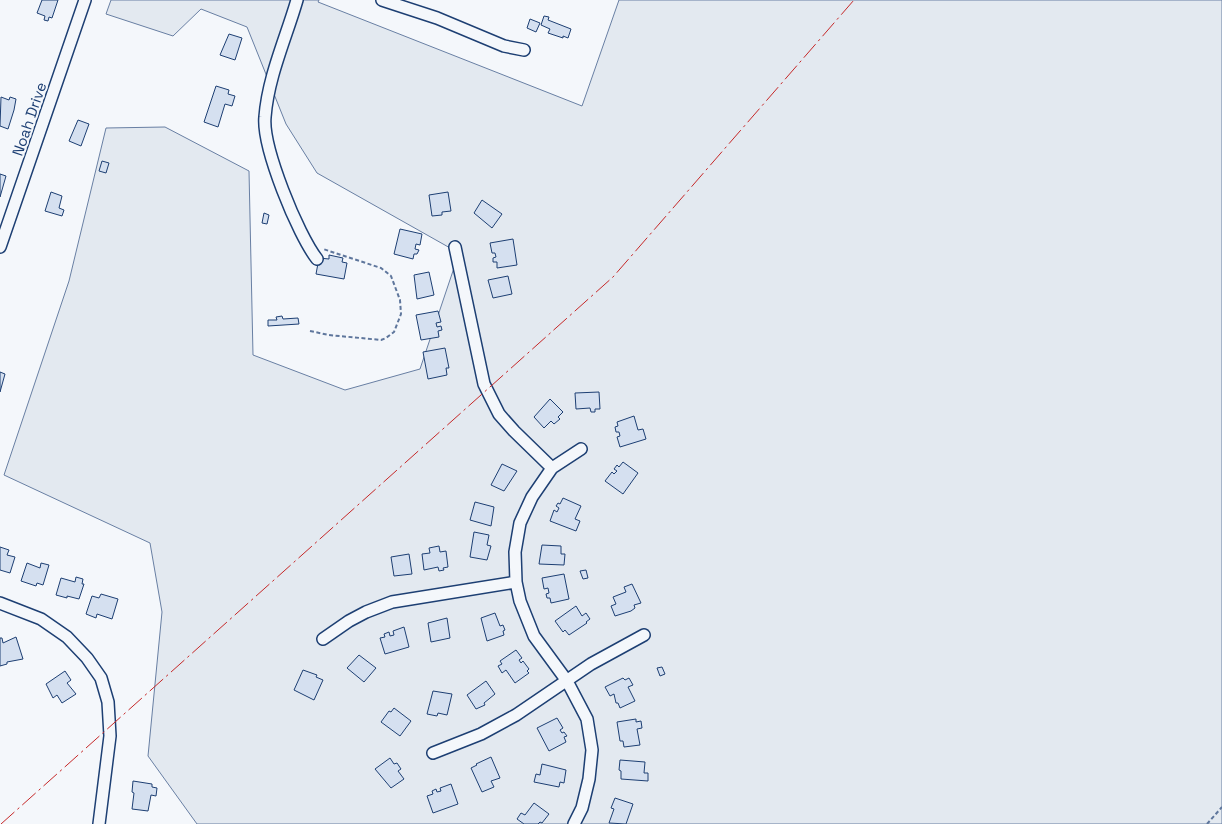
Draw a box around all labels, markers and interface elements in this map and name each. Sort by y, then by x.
street label: Noah Drive [8,79,51,158]

